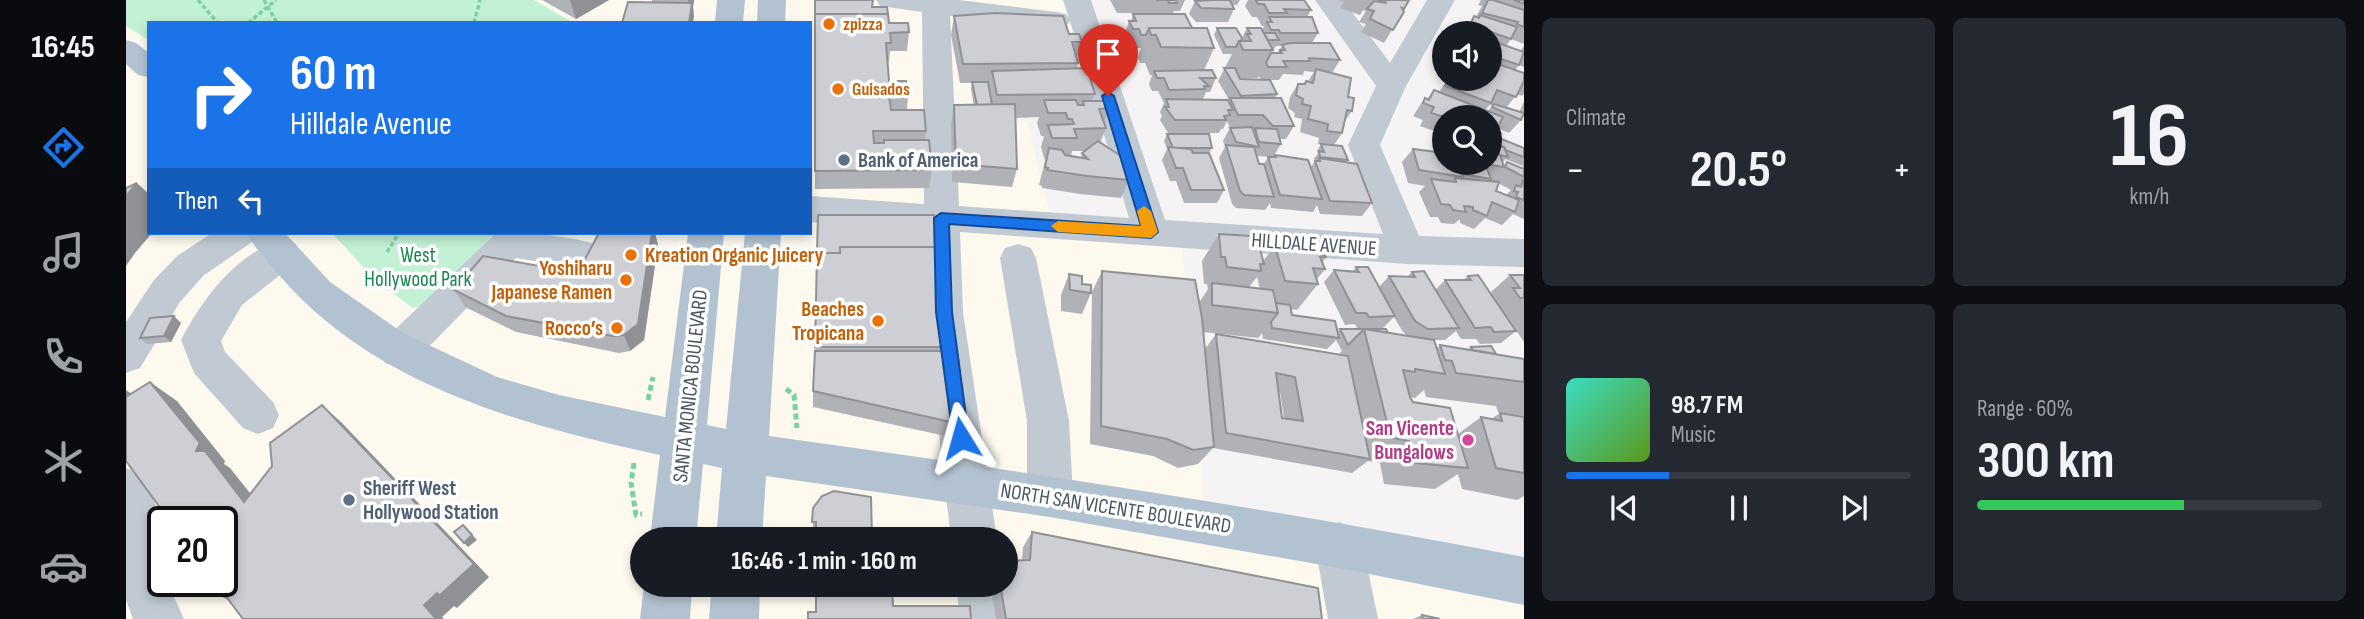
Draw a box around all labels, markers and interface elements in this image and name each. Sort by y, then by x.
place label: zpizza [843,14,883,35]
marker: zpizza [821,16,837,32]
map controls [1432,21,1502,175]
button: sound [1432,21,1502,91]
pin [1078,24,1138,96]
text: 16:45 [31,28,95,67]
icon: arrive [1089,35,1127,73]
text: 60 m [290,45,377,104]
icon: right [175,49,266,140]
place label: Guisados [852,79,910,100]
marker: Guisados [830,81,846,97]
text: 16 [2110,83,2189,192]
text: Climate [1566,104,1626,132]
text: Hilldale Avenue [290,105,452,144]
button: search [1432,105,1502,175]
icon: directions [39,123,88,172]
text: 20.5° [1690,139,1787,202]
place label: Bank of America [858,148,978,173]
text: − [1566,148,1585,193]
text: + [1892,148,1911,193]
marker: Bank of America [836,152,852,168]
icon: left [232,182,270,220]
text: km/h [2130,183,2169,211]
text: Then [175,186,218,217]
icon: music [39,228,88,277]
street label: HILLDALE AVENUE [1250,228,1377,261]
park label: West Hollywood Park [364,243,472,292]
place label: Kreation Organic Juicery [645,243,824,268]
marker: Kreation Organic Juicery [623,247,639,263]
place label: Yoshiharu Japanese Ramen [491,256,612,305]
marker: Yoshiharu Japanese Ramen [618,272,634,288]
street label: SANTA MONICA BOULEVARD [668,289,713,484]
place label: Beaches Tropicana [792,297,864,346]
marker: Beaches Tropicana [870,313,886,329]
place label: Rocco’s [545,316,603,341]
marker: Rocco’s [609,320,625,336]
icon: phone [39,332,88,381]
text: 98.7 FM [1671,390,1743,421]
text: Range · 60% [1977,395,2073,423]
position arrow [924,401,998,475]
place label: San Vicente Bungalows [1366,416,1454,465]
text: Music [1671,421,1716,449]
text: 300 km [1977,430,2114,493]
marker: San Vicente Bungalows [1460,432,1476,448]
icon: climate [39,437,88,486]
place label: Sheriff West Hollywood Station [363,476,499,525]
street label: NORTH SAN VICENTE BOULEVARD [999,478,1233,539]
icon: previous [1605,489,1643,527]
icon: pause [1720,489,1758,527]
icon: next [1835,489,1873,527]
marker: Sheriff West Hollywood Station [341,492,357,508]
speed limit sign: 20 [147,506,238,597]
icon: car [39,542,88,591]
text: 16:46 · 1 min · 160 m [731,546,917,577]

